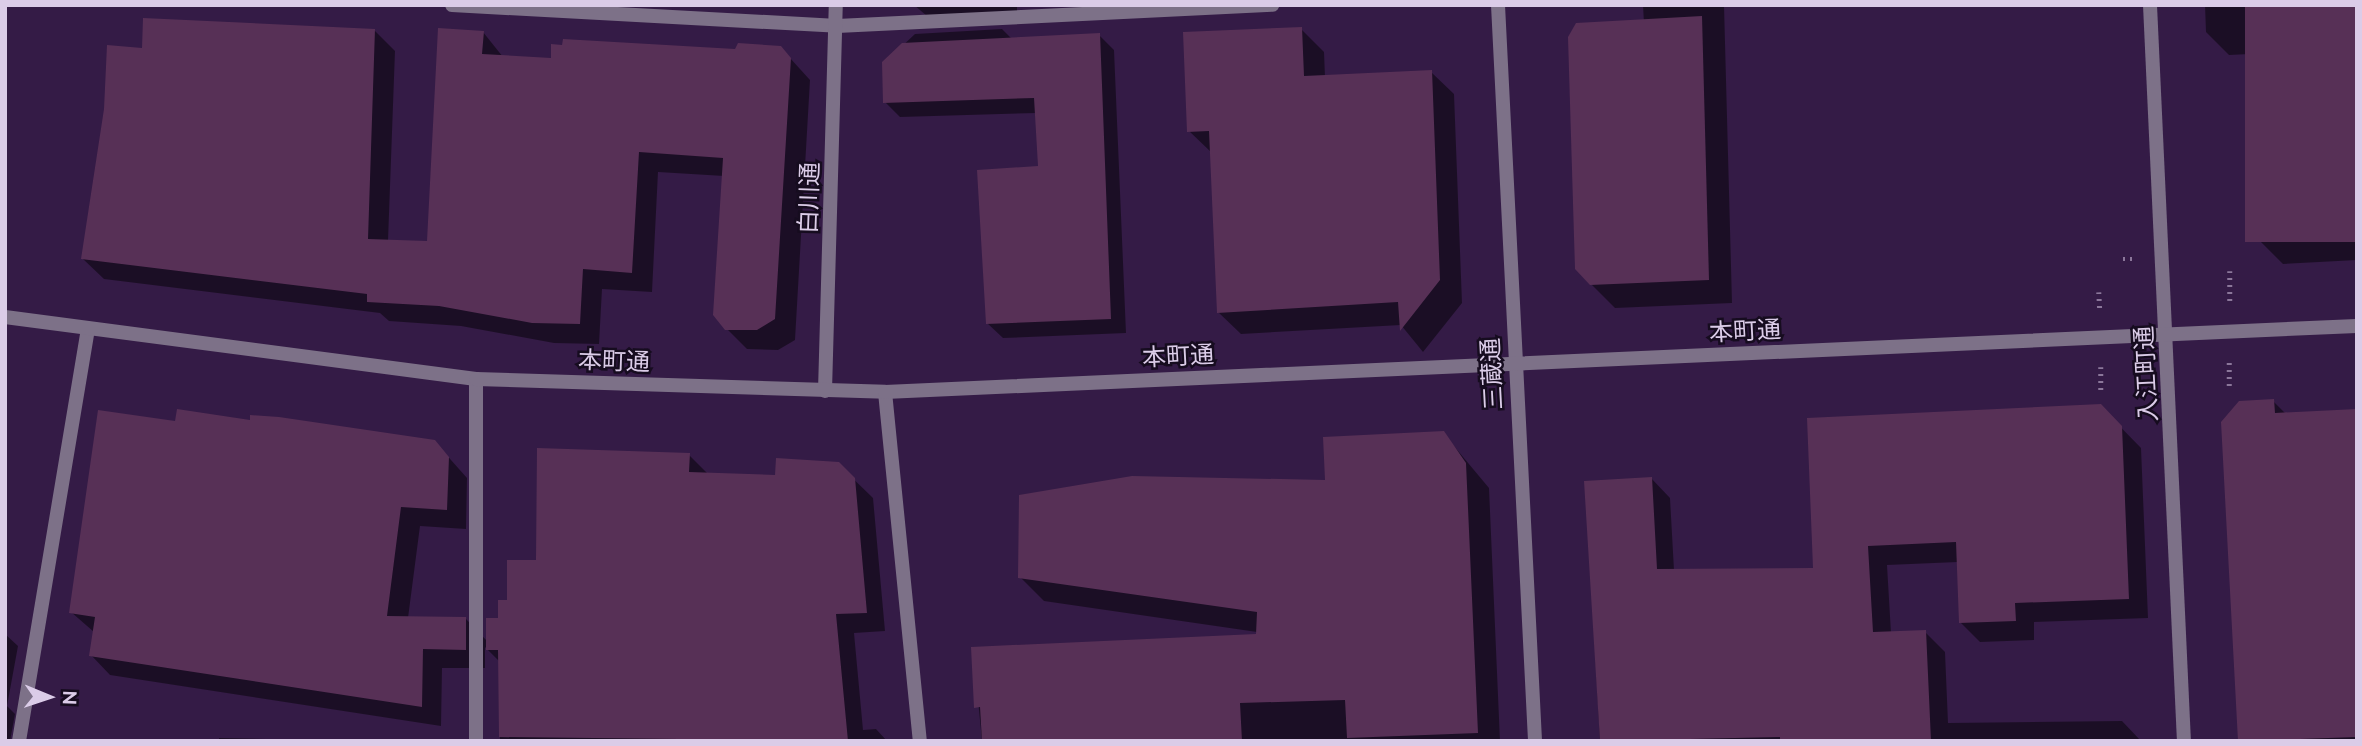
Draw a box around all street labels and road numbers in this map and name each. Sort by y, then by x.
street label: 白川通 [793,162,825,234]
street label: 本町通 [1708,315,1782,347]
street label: 入江町通 [2129,325,2163,423]
street label: 三蔵通 [1476,337,1508,411]
street label: 本町通 [1141,340,1215,372]
street label: 本町通 [578,345,650,377]

